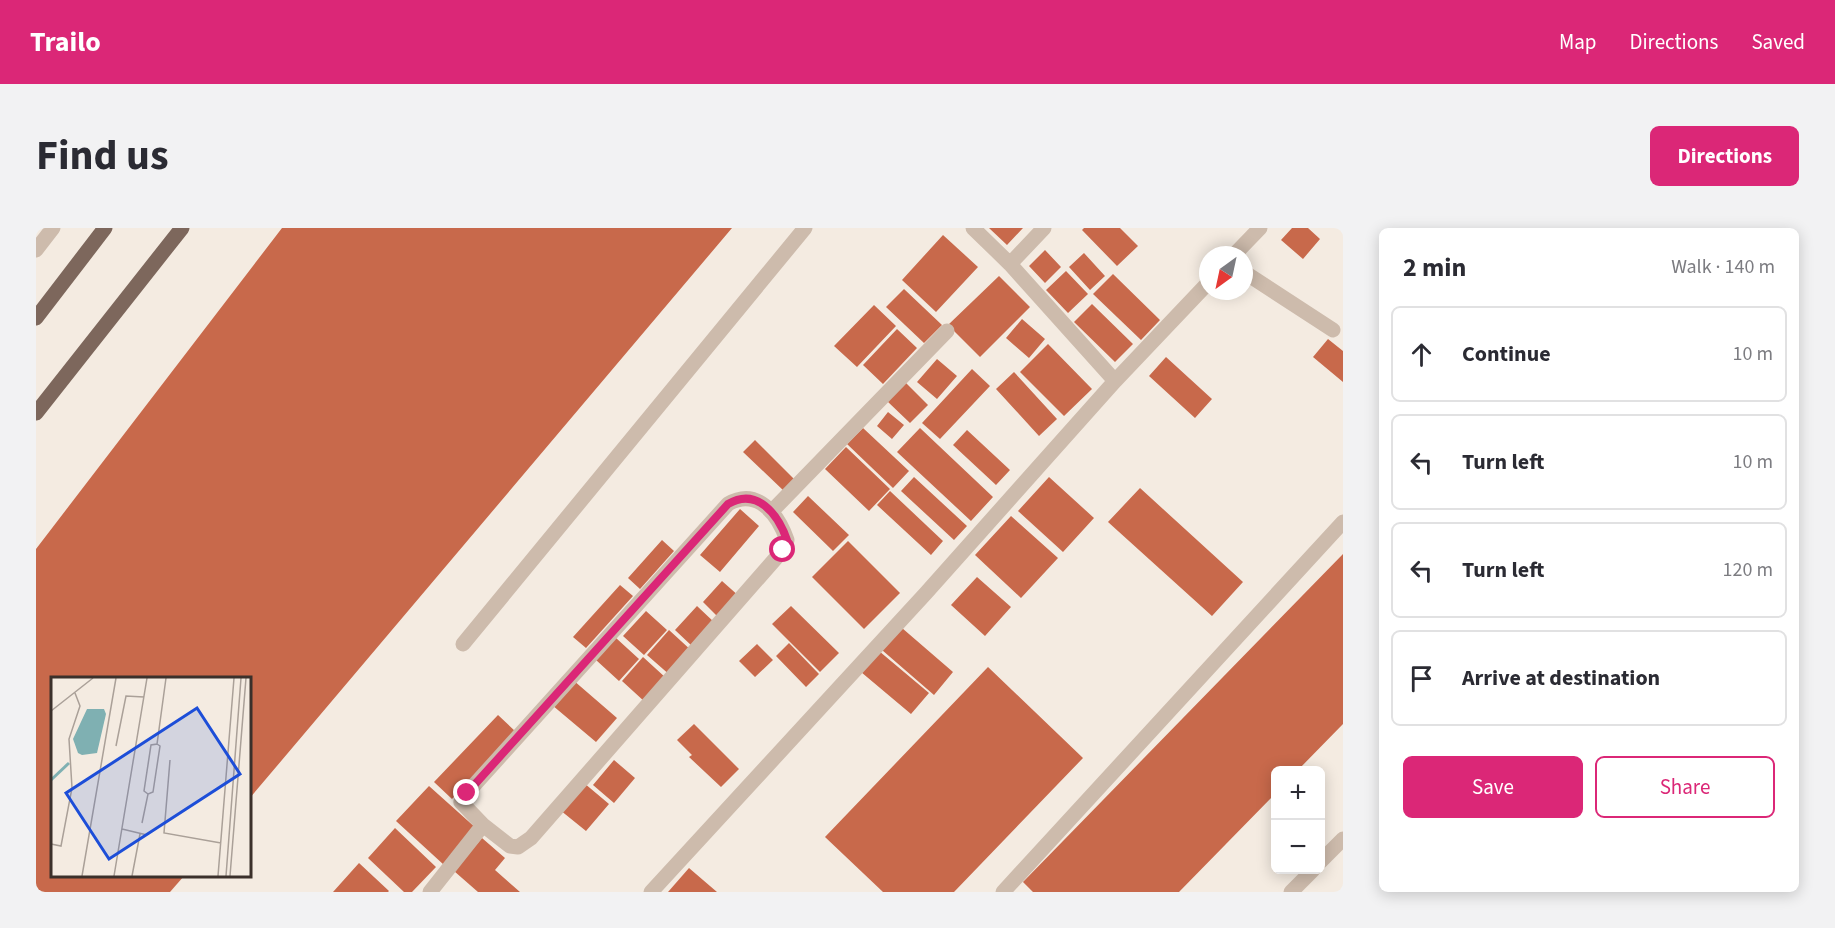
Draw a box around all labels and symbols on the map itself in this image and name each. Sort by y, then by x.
north arrow [1199,246,1253,300]
route start [769,536,795,562]
inset map [51,677,250,877]
route end [453,779,479,805]

